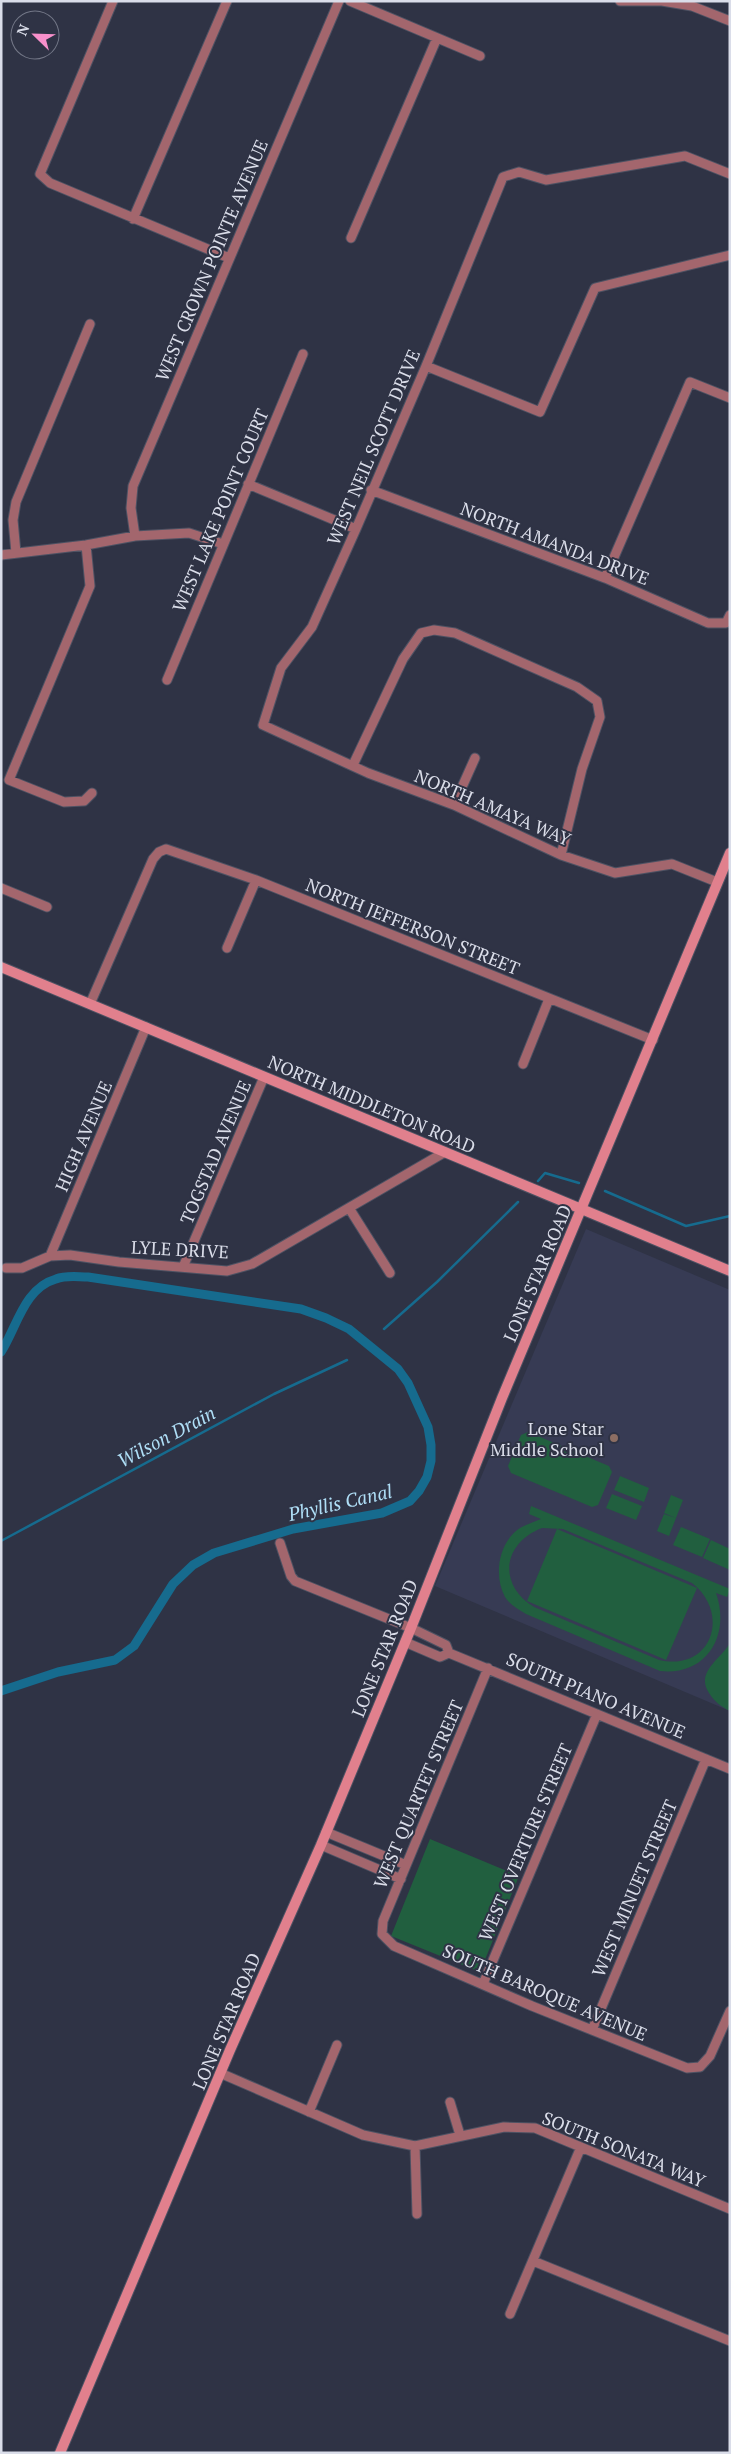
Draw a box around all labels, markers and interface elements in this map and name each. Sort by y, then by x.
north arrow [10,10,60,60]
text: N [12,21,34,38]
street label: WEST CROWN POINTE AVENUE [149,136,273,384]
street label: WEST NEIL SCOTT DRIVE [321,345,425,549]
street label: WEST LAKE POINT COURT [166,405,274,615]
street label: NORTH AMANDA DRIVE [457,496,653,590]
street label: NORTH AMAYA WAY [411,763,575,851]
street label: NORTH JEFFERSON STREET [302,872,524,980]
street label: NORTH MIDDLETON ROAD [265,1049,479,1159]
street label: HIGH AVENUE [49,1077,117,1195]
street label: TOGSTAD AVENUE [174,1077,256,1227]
street label: LONE STAR ROAD [497,1201,577,1345]
street label: LYLE DRIVE [131,1234,229,1264]
water label: Wilson Drain [113,1400,219,1472]
place label: Lone Star Middle School [490,1416,604,1461]
marker: Lone Star Middle School [608,1432,620,1444]
water label: Phyllis Canal [284,1478,395,1526]
street label: LONE STAR ROAD [345,1576,423,1720]
street label: SOUTH PIANO AVENUE [503,1646,689,1744]
street label: WEST QUARTET STREET [367,1696,469,1892]
street label: WEST OVERTURE STREET [472,1740,578,1944]
street label: WEST MINUET STREET [586,1796,682,1980]
street label: SOUTH BAROQUE AVENUE [439,1938,651,2046]
street label: LONE STAR ROAD [186,1949,266,2093]
street label: SOUTH SONATA WAY [539,2105,710,2193]

